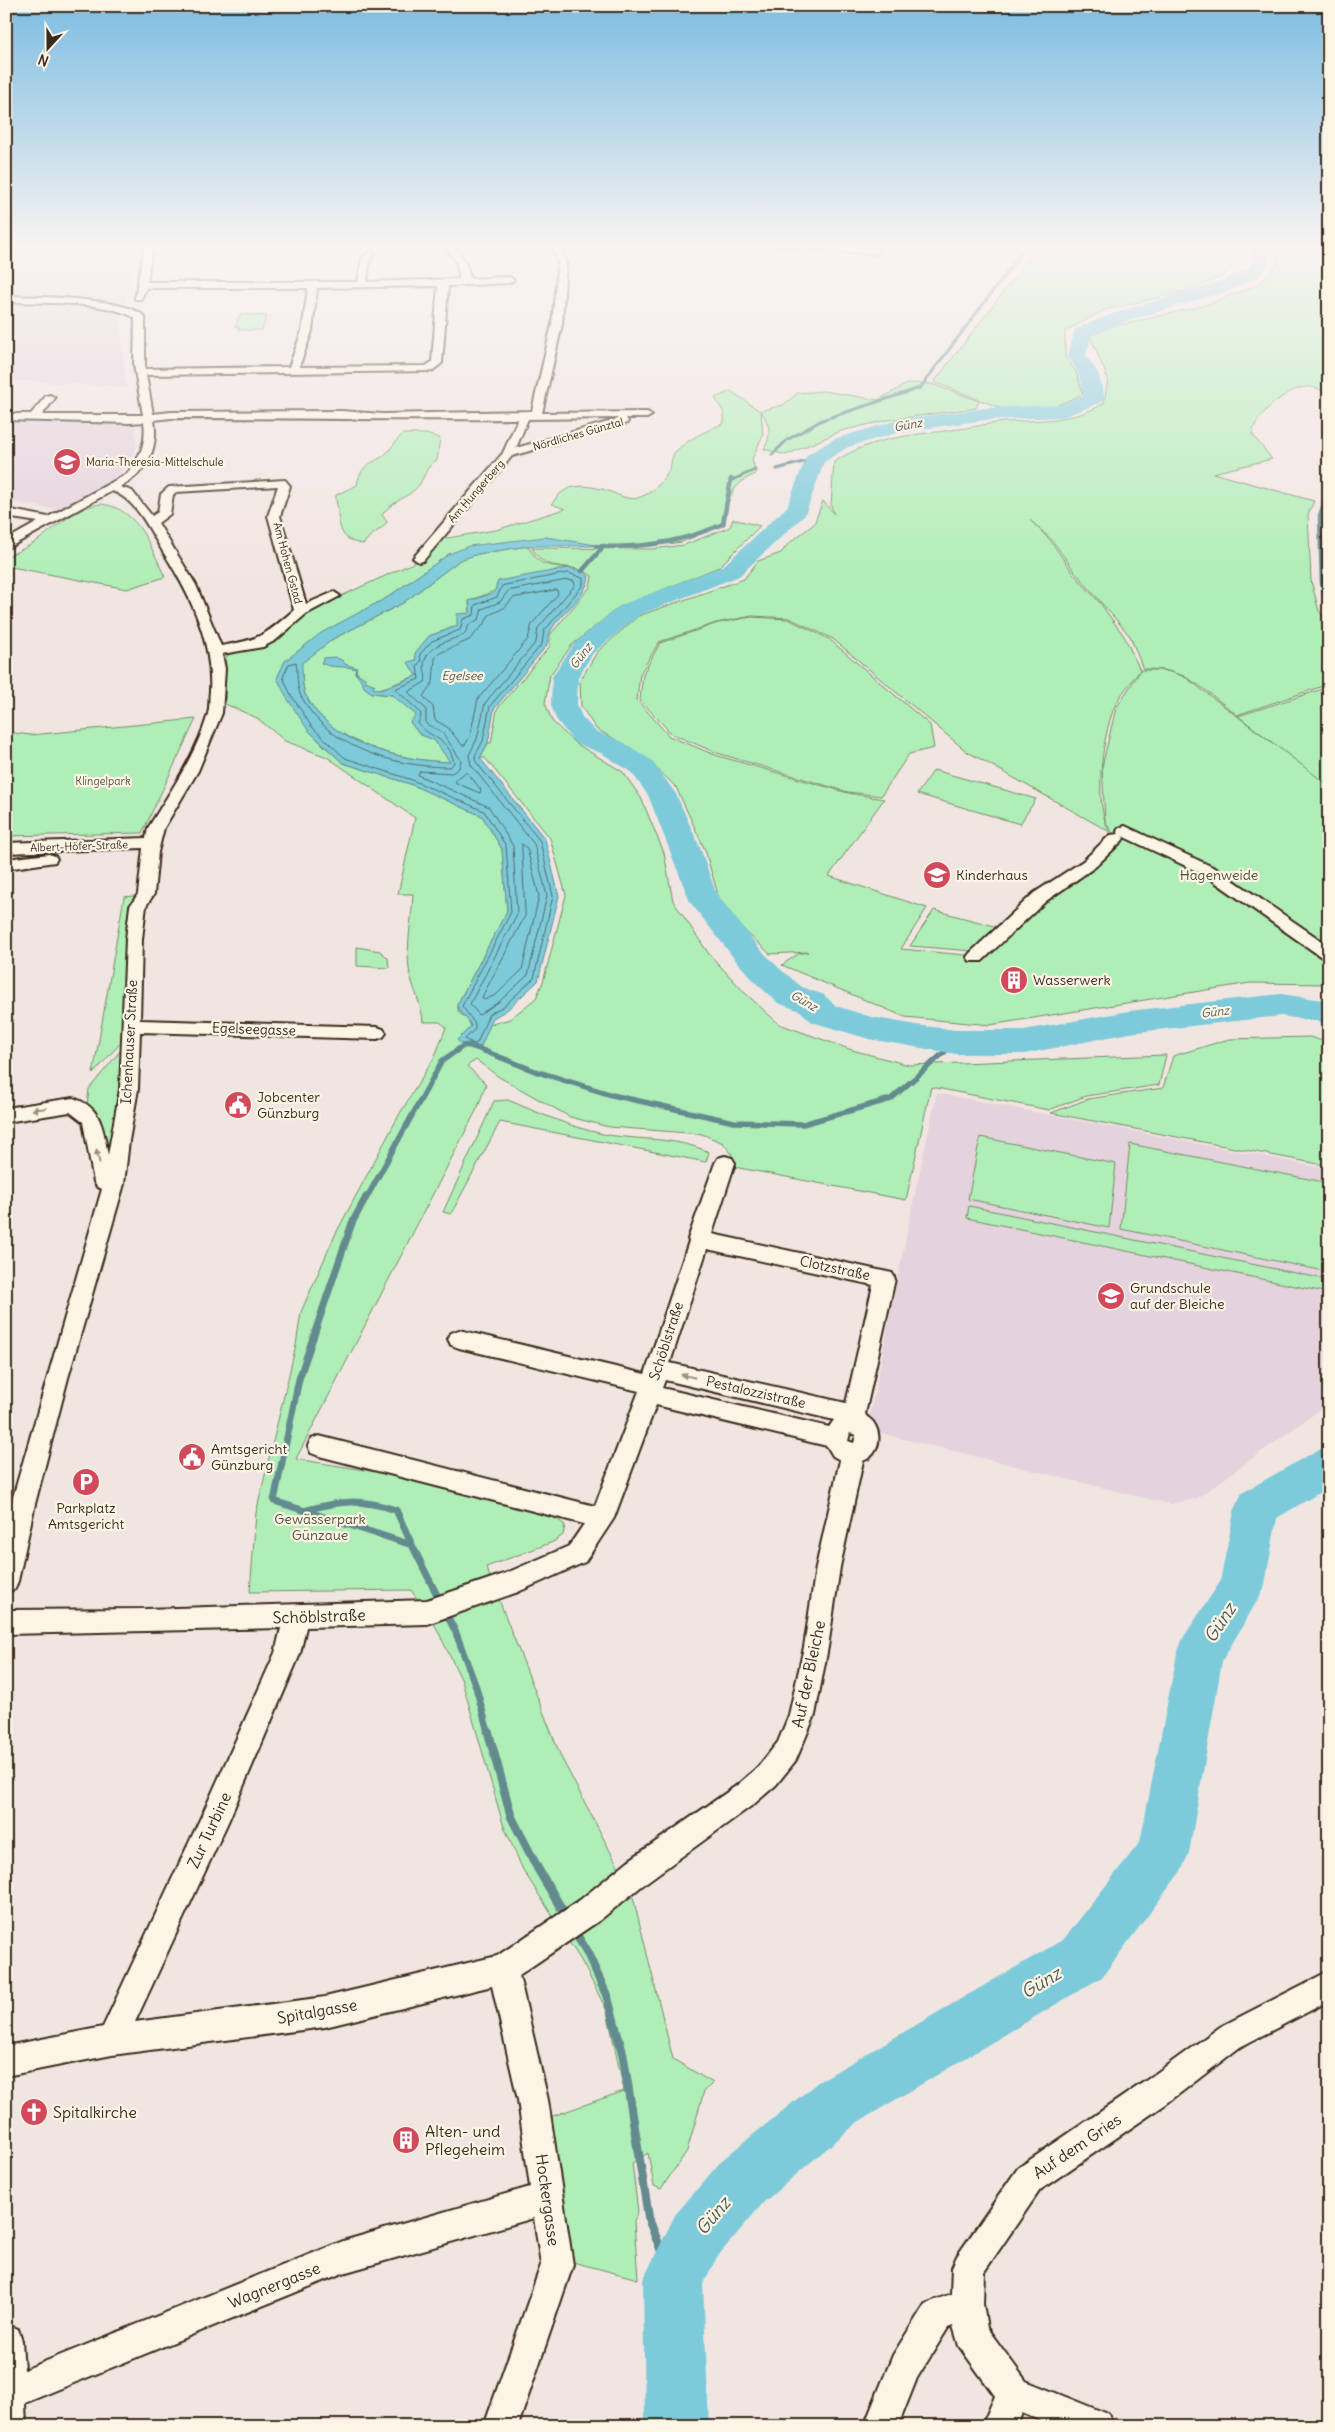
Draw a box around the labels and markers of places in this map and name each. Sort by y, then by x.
school or university icon: Maria-Theresia-Mittelschule [52,447,82,477]
place label: Maria-Theresia-Mittelschule [86,455,224,469]
school or university icon: Kinderhaus [922,860,952,890]
place label: Kinderhaus [956,866,1028,884]
building icon: Wasserwerk [999,965,1029,995]
place label: Wasserwerk [1033,971,1111,989]
place label: Jobcenter Günzburg [257,1088,320,1122]
public building icon: Jobcenter Günzburg [223,1090,253,1120]
place label: Grundschule auf der Bleiche [1130,1279,1225,1313]
school or university icon: Grundschule auf der Bleiche [1096,1281,1126,1311]
place label: Amtsgericht Günzburg [211,1440,288,1474]
public building icon: Amtsgericht Günzburg [177,1442,207,1472]
parking icon: Parkplatz Amtsgericht [71,1467,101,1497]
place label: Parkplatz Amtsgericht [48,1499,124,1533]
church icon: Spitalkirche [19,2097,49,2127]
place label: Spitalkirche [53,2102,137,2122]
place label: Alten- und Pflegeheim [425,2121,505,2159]
building icon: Alten- und Pflegeheim [391,2125,421,2155]

